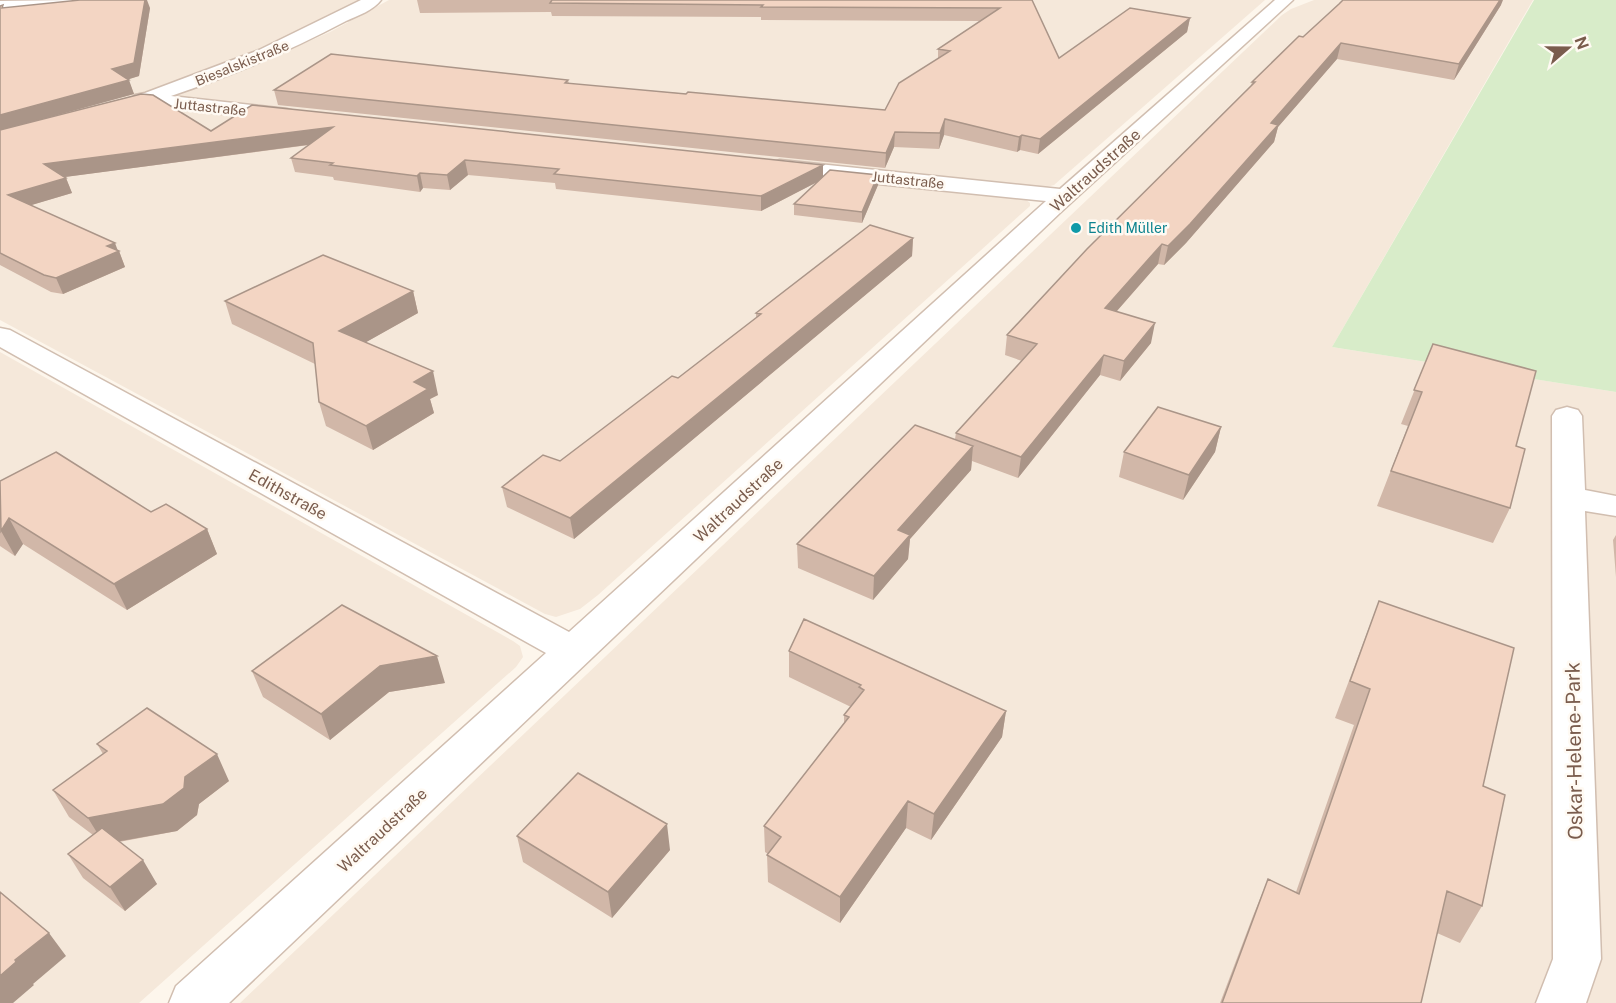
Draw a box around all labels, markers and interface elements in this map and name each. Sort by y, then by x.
north arrow [1538,18,1598,78]
text: N [1571,34,1593,52]
street label: Biesalskistraße [193,37,291,89]
street label: Juttastraße [173,95,247,119]
street label: Waltraudstraße [1046,125,1144,216]
street label: Juttastraße [871,168,945,192]
place label: Edith Müller [1088,220,1167,236]
marker: Edith Müller [1069,221,1083,235]
street label: Waltraudstraße [690,454,787,547]
street label: Edithstraße [245,465,330,524]
street label: Oskar-Helene-Park [1560,662,1588,840]
street label: Waltraudstraße [334,784,431,877]

